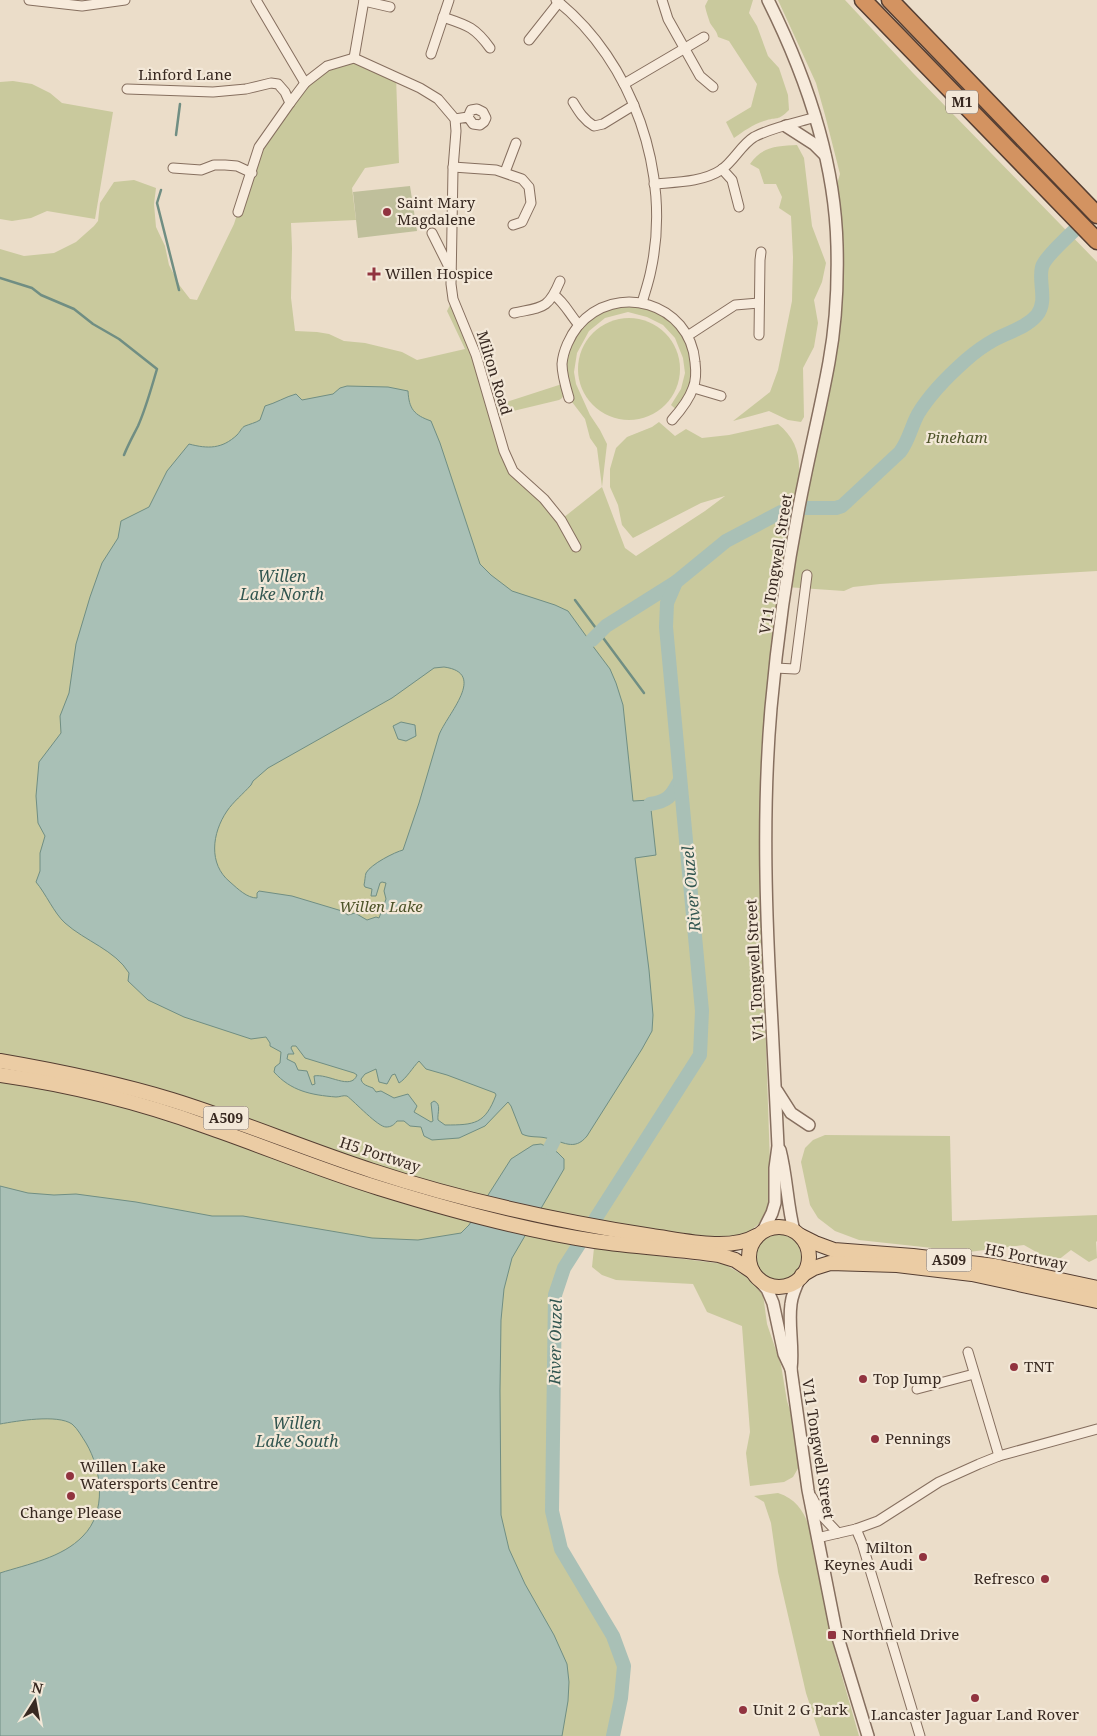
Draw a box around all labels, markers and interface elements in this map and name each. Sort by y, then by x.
street label: Linford Lane [138,64,232,84]
road number: M1 [946,90,978,114]
place label: Saint Mary Magdalene [397,192,476,229]
marker: Saint Mary Magdalene [381,206,393,218]
place label: Willen Hospice [385,263,493,283]
marker: Willen Hospice [367,267,381,281]
street label: Milton Road [473,328,517,417]
park label: Pineham [925,427,988,447]
street label: V11 Tongwell Street [754,492,796,635]
water label: Willen Lake North [239,565,325,605]
water label: River Ouzel [676,845,706,934]
park label: Willen Lake [339,896,423,916]
street label: V11 Tongwell Street [740,899,768,1041]
road number: A509 [204,1106,248,1130]
street label: H5 Portway [337,1132,424,1177]
street label: H5 Portway [983,1238,1070,1274]
road number: A509 [926,1248,972,1272]
water label: River Ouzel [543,1299,567,1386]
place label: TNT [1024,1356,1054,1376]
marker: TNT [1008,1361,1020,1373]
place label: Top Jump [873,1368,941,1388]
marker: Top Jump [857,1373,869,1385]
street label: V11 Tongwell Street [798,1377,840,1520]
water label: Willen Lake South [254,1412,339,1452]
place label: Pennings [885,1428,951,1448]
marker: Pennings [869,1433,881,1445]
place label: Willen Lake Watersports Centre [80,1456,218,1493]
marker: Willen Lake Watersports Centre [64,1470,76,1482]
marker: Change Please [65,1490,77,1502]
place label: Change Please [20,1502,122,1522]
place label: Milton Keynes Audi [824,1537,913,1574]
marker: Milton Keynes Audi [917,1551,929,1563]
place label: Refresco [974,1568,1035,1588]
marker: Refresco [1039,1573,1051,1585]
place label: Northfield Drive [842,1624,959,1644]
marker: Northfield Drive [826,1629,838,1641]
north arrow [10,1676,60,1726]
text: N [30,1677,45,1698]
marker: Lancaster Jaguar Land Rover [969,1692,981,1704]
place label: Unit 2 G Park [753,1699,848,1719]
marker: Unit 2 G Park [737,1704,749,1716]
place label: Lancaster Jaguar Land Rover [871,1704,1079,1724]

